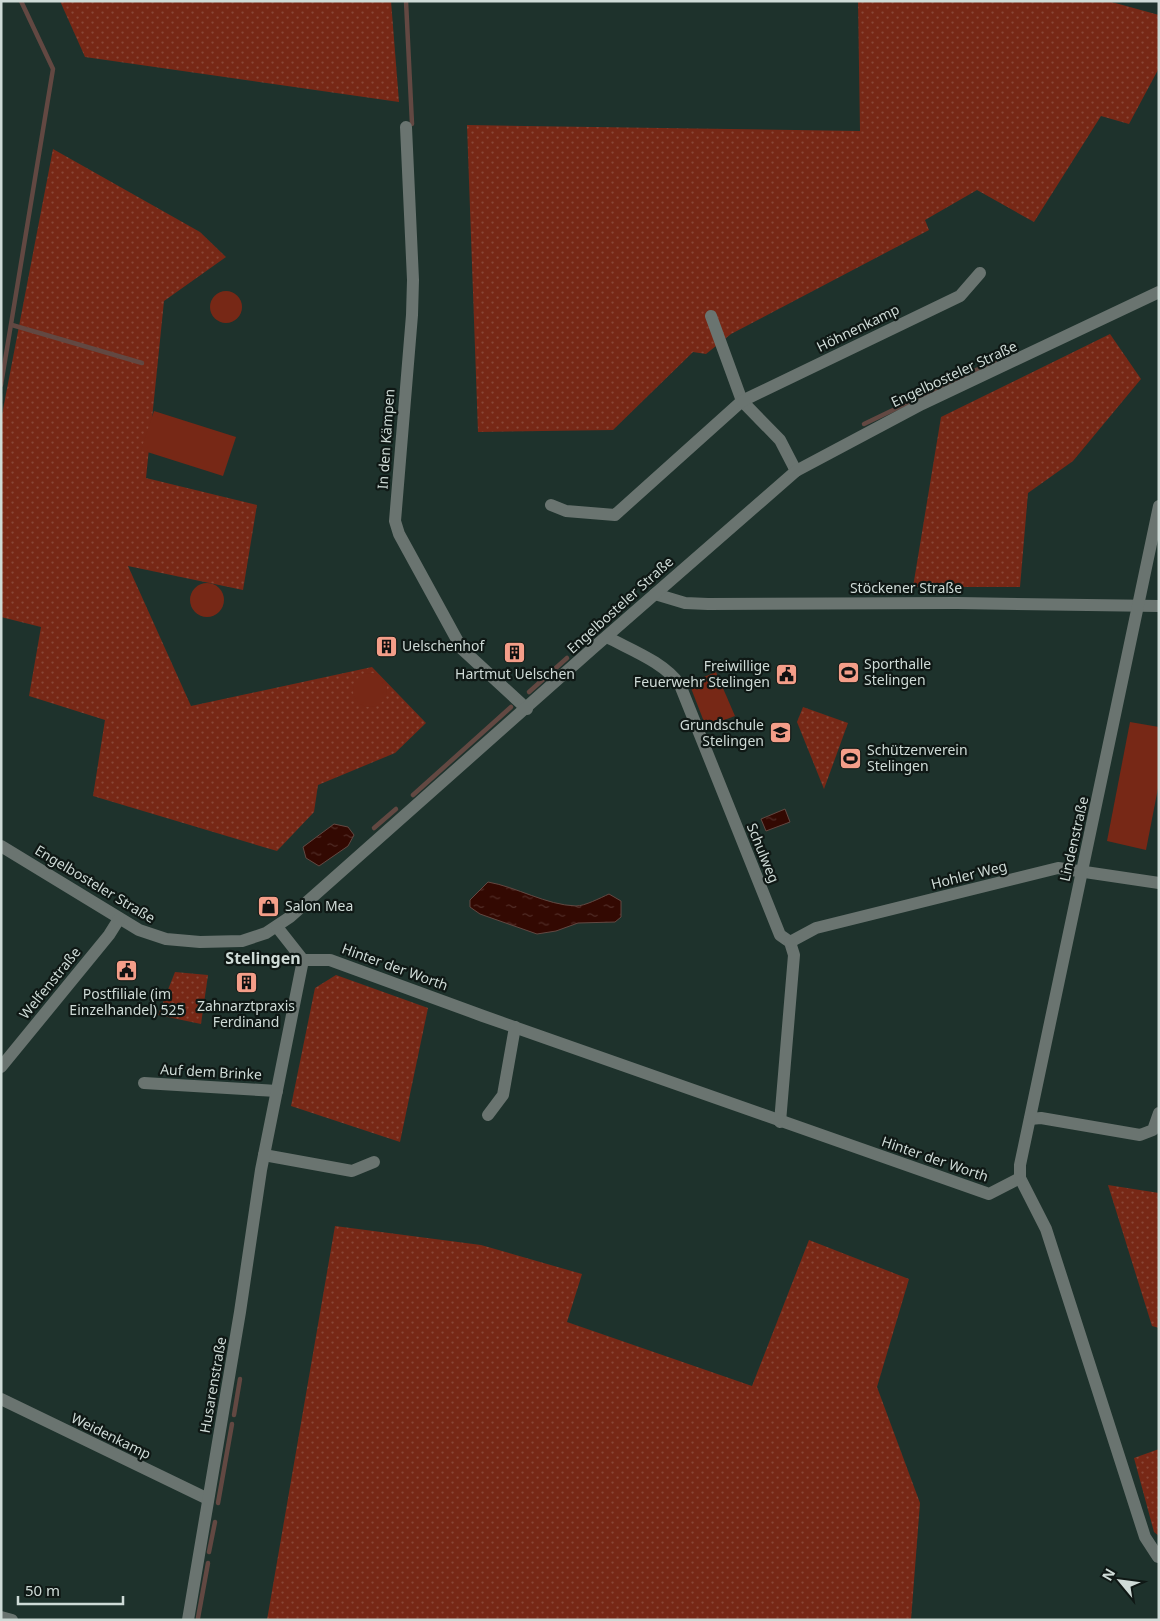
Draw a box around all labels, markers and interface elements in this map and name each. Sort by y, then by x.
street label: Höhnenkamp [813,299,902,356]
street label: Engelbosteler Straße [888,336,1020,411]
street label: In den Kämpen [373,388,398,490]
street label: Engelbosteler Straße [562,552,677,658]
street label: Stöckener Straße [850,578,962,597]
building icon: Uelschenhof [374,634,398,658]
place label: Uelschenhof [402,636,485,655]
building icon: Hartmut Uelschen [503,640,527,664]
place label: Sporthalle Stelingen [864,654,931,689]
place label: Freiwillige Feuerwehr Stelingen [634,656,770,691]
sports icon: Sporthalle Stelingen [836,660,860,684]
public building icon: Freiwillige Feuerwehr Stelingen [774,662,798,686]
place label: Hartmut Uelschen [455,664,575,683]
place label: Grundschule Stelingen [680,715,764,750]
school or university icon: Grundschule Stelingen [768,721,792,745]
place label: Schützenverein Stelingen [867,740,968,775]
sports icon: Schützenverein Stelingen [839,746,863,770]
street label: Lindenstraße [1055,794,1093,883]
street label: Schulweg [743,820,784,886]
street label: Engelbosteler Straße [32,840,159,927]
street label: Hohler Weg [929,856,1009,893]
shop icon: Salon Mea [257,894,281,918]
place label: Salon Mea [285,896,353,915]
street label: Hinter der Worth [339,939,451,995]
street label: Welfenstraße [15,943,85,1023]
district label: Stelingen [225,947,301,969]
public building icon: Postfiliale (im Einzelhandel) 525 [115,959,139,983]
building icon: Zahnarztpraxis Ferdinand [234,971,258,995]
place label: Postfiliale (im Einzelhandel) 525 [69,984,185,1019]
place label: Zahnarztpraxis Ferdinand [197,996,295,1031]
street label: Auf dem Brinke [160,1059,262,1084]
street label: Hinter der Worth [879,1131,991,1186]
street label: Husarenstraße [195,1335,230,1435]
street label: Weidenkamp [68,1408,154,1463]
north arrow [1095,1556,1145,1606]
text: N [1097,1565,1119,1584]
scale bar [18,1574,122,1606]
text: 50 m [25,1580,60,1600]

